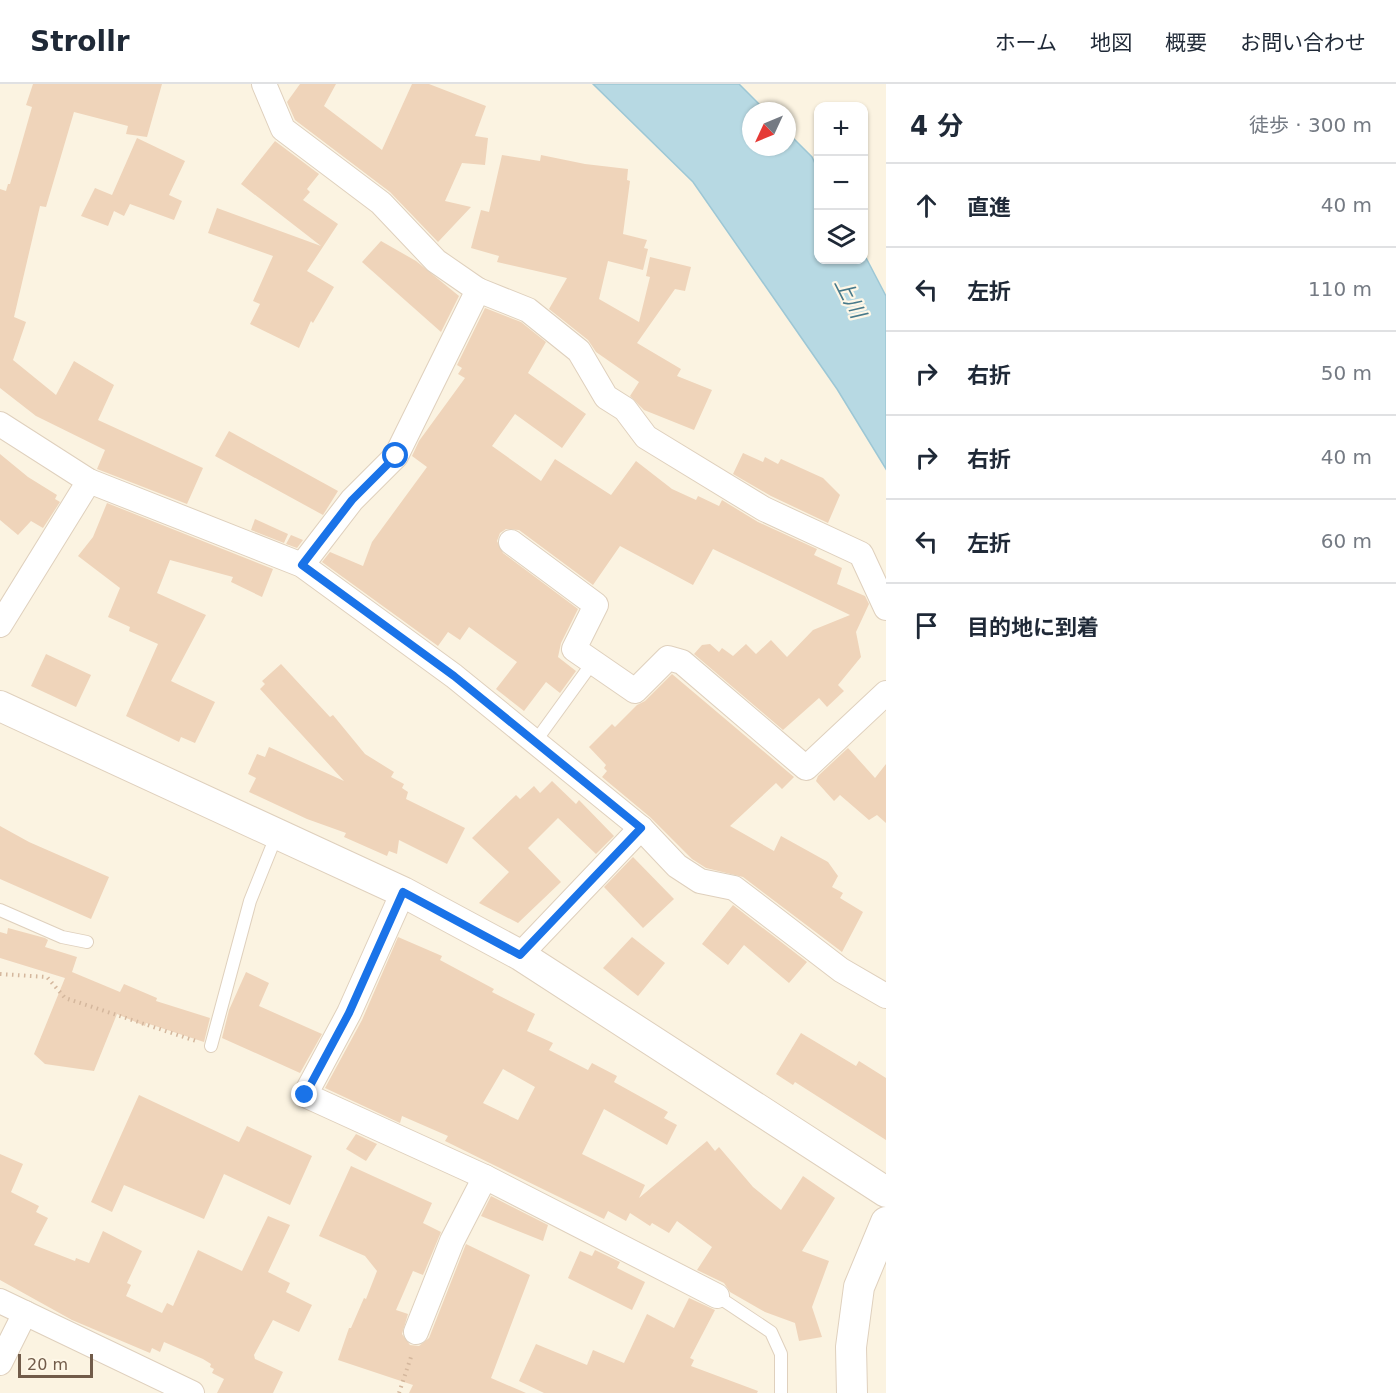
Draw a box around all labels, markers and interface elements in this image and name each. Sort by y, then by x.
text: Strollr [30,25,130,58]
text: ホーム [995,31,1057,55]
text: 地図 [1090,31,1132,55]
text: 概要 [1165,31,1207,55]
text: お問い合わせ [1240,31,1366,55]
north arrow [742,102,796,156]
map controls [814,102,868,264]
button: + [814,102,868,156]
text: 4 分 [910,111,963,141]
text: 徒歩 · 300 m [1249,113,1372,137]
button: − [814,156,868,210]
icon: ahead [910,189,943,222]
text: 40 m [1321,193,1372,217]
text: 直進 [967,195,1011,220]
button: layers [814,210,868,264]
icon: left [910,273,943,306]
water label: 上川 [830,274,871,324]
text: 110 m [1308,277,1372,301]
text: 左折 [967,279,1011,304]
icon: right [910,357,943,390]
text: 50 m [1321,361,1372,385]
text: 右折 [967,363,1011,388]
icon: right [910,441,943,474]
route start [382,442,408,468]
text: 40 m [1321,445,1372,469]
text: 右折 [967,447,1011,472]
icon: left [910,525,943,558]
text: 60 m [1321,529,1372,553]
text: 左折 [967,531,1011,556]
icon: arrive [910,609,943,642]
text: 目的地に到着 [967,615,1099,640]
route end [291,1081,317,1107]
scale bar [18,1351,93,1378]
text: 20 m [27,1355,68,1374]

